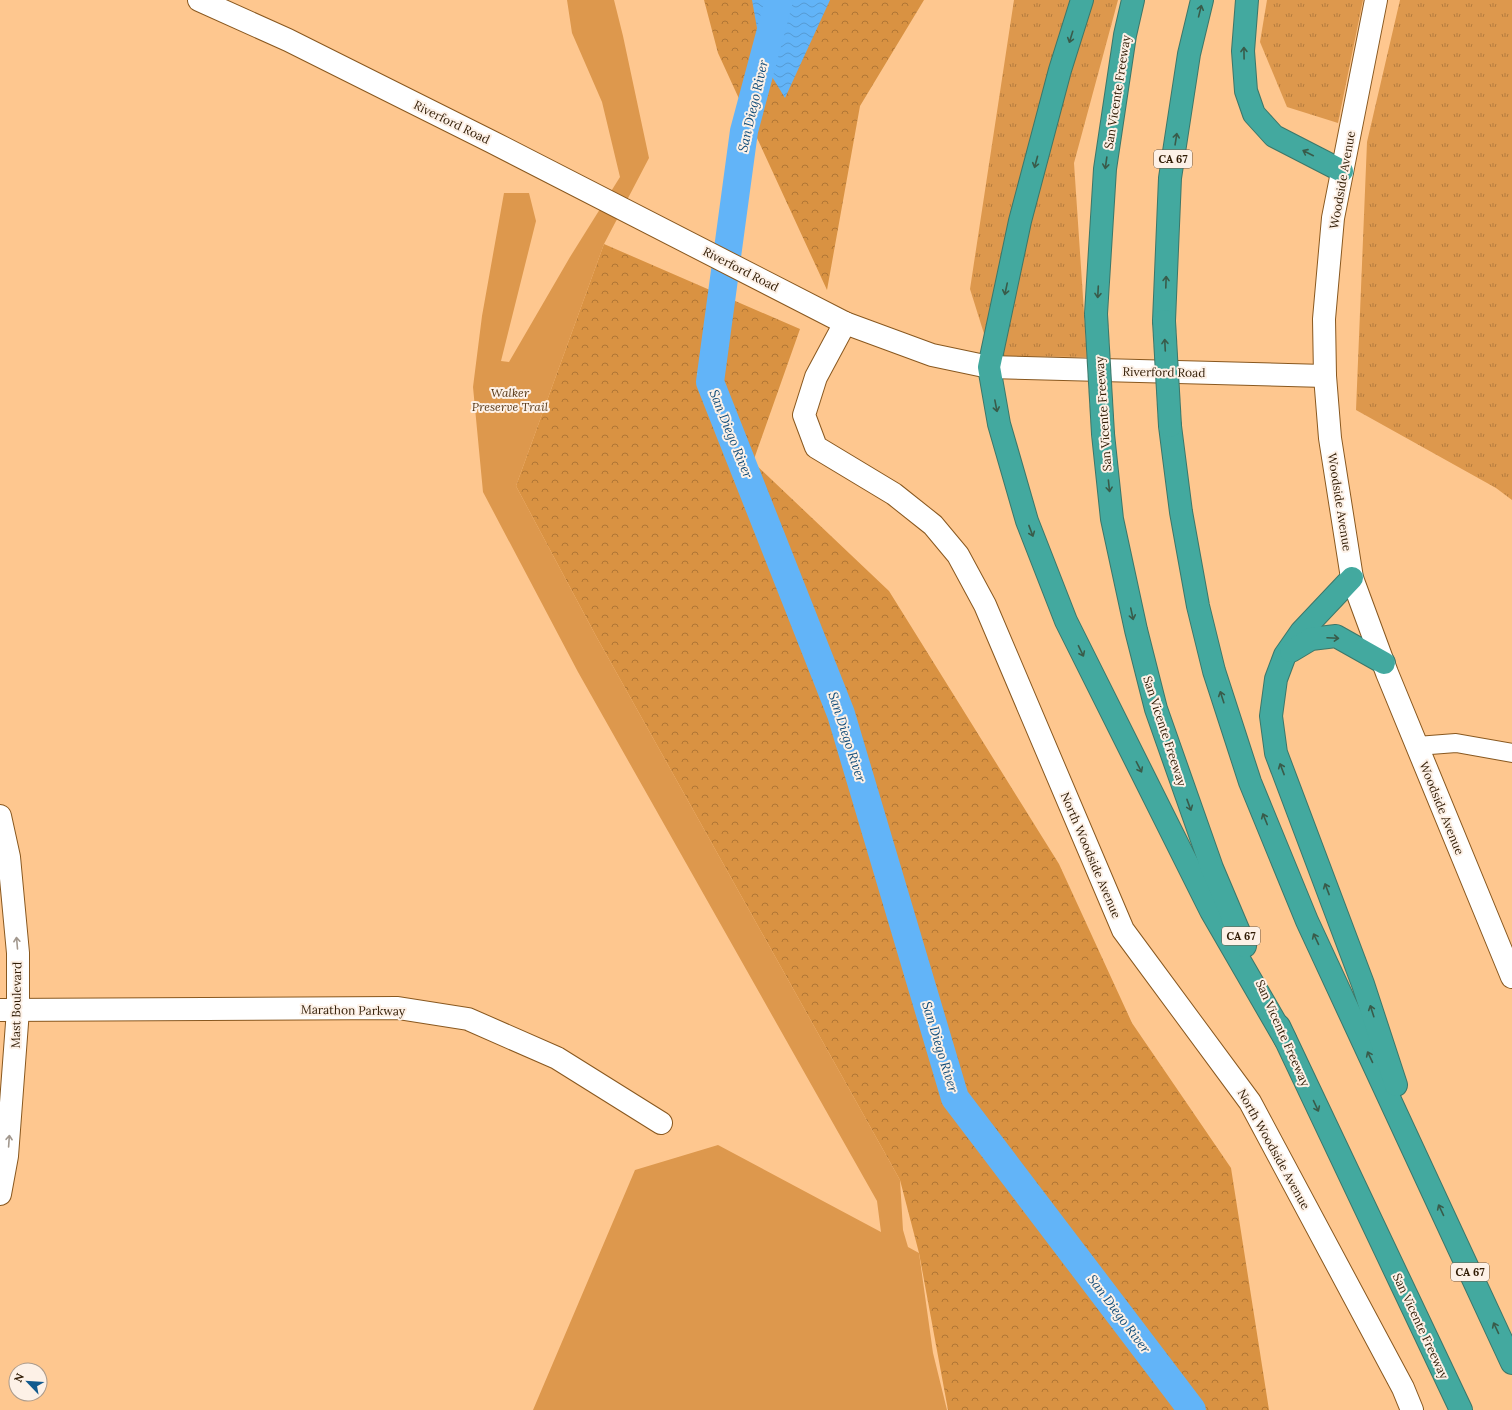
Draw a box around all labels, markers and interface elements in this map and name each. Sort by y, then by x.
one-way arrow [1196,5,1204,18]
one-way arrow [1067,31,1074,44]
street label: San Vicente Freeway [1101,33,1134,150]
one-way arrow [1240,47,1248,60]
water label: San Diego River [734,58,772,154]
street label: Riverford Road [411,97,493,147]
street label: Woodside Avenue [1326,129,1358,230]
one-way arrow [1172,132,1180,145]
one-way arrow [1302,149,1314,156]
road number: CA 67 [1154,150,1192,168]
one-way arrow [1032,156,1039,169]
one-way arrow [1102,156,1110,169]
street label: Riverford Road [701,243,781,295]
one-way arrow [1162,276,1169,289]
one-way arrow [1001,282,1009,295]
one-way arrow [1094,285,1101,298]
one-way arrow [1162,339,1169,352]
street label: San Vicente Freeway [1091,355,1114,472]
street label: Riverford Road [1122,364,1206,380]
park label: Walker Preserve Trail [472,385,549,414]
water label: San Diego River [705,387,757,481]
one-way arrow [992,399,1000,412]
street label: Woodside Avenue [1325,452,1355,553]
one-way arrow [1105,479,1112,492]
one-way arrow [1028,524,1036,536]
one-way arrow [1129,607,1137,620]
one-way arrow [1326,634,1339,641]
one-way arrow [1078,644,1085,656]
street label: San Vicente Freeway [1140,674,1190,789]
water label: San Diego River [824,690,870,784]
one-way arrow [1218,691,1226,703]
street label: Woodside Avenue [1416,759,1468,857]
one-way arrow [1135,761,1143,773]
one-way arrow [1278,764,1286,776]
street label: North Woodside Avenue [1058,790,1125,921]
one-way arrow [1186,799,1194,811]
one-way arrow [1261,814,1269,826]
one-way arrow [1323,884,1331,896]
road number: CA 67 [1222,927,1260,945]
one-way arrow [1312,933,1319,945]
one-way arrow [13,937,20,950]
street label: Mast Boulevard [8,962,24,1048]
street label: San Vicente Freeway [1253,977,1314,1089]
water label: San Diego River [918,1000,962,1095]
street label: Marathon Parkway [301,1002,406,1018]
one-way arrow [1368,1005,1376,1017]
one-way arrow [1366,1051,1373,1063]
street label: North Woodside Avenue [1235,1086,1314,1212]
one-way arrow [1313,1099,1320,1111]
one-way arrow [5,1135,12,1148]
one-way arrow [1437,1204,1444,1216]
road number: CA 67 [1451,1263,1489,1281]
water label: San Diego River [1084,1271,1154,1357]
street label: San Vicente Freeway [1390,1271,1452,1382]
one-way arrow [1492,1322,1499,1334]
north arrow [8,1362,48,1402]
text: N [11,1371,27,1385]

